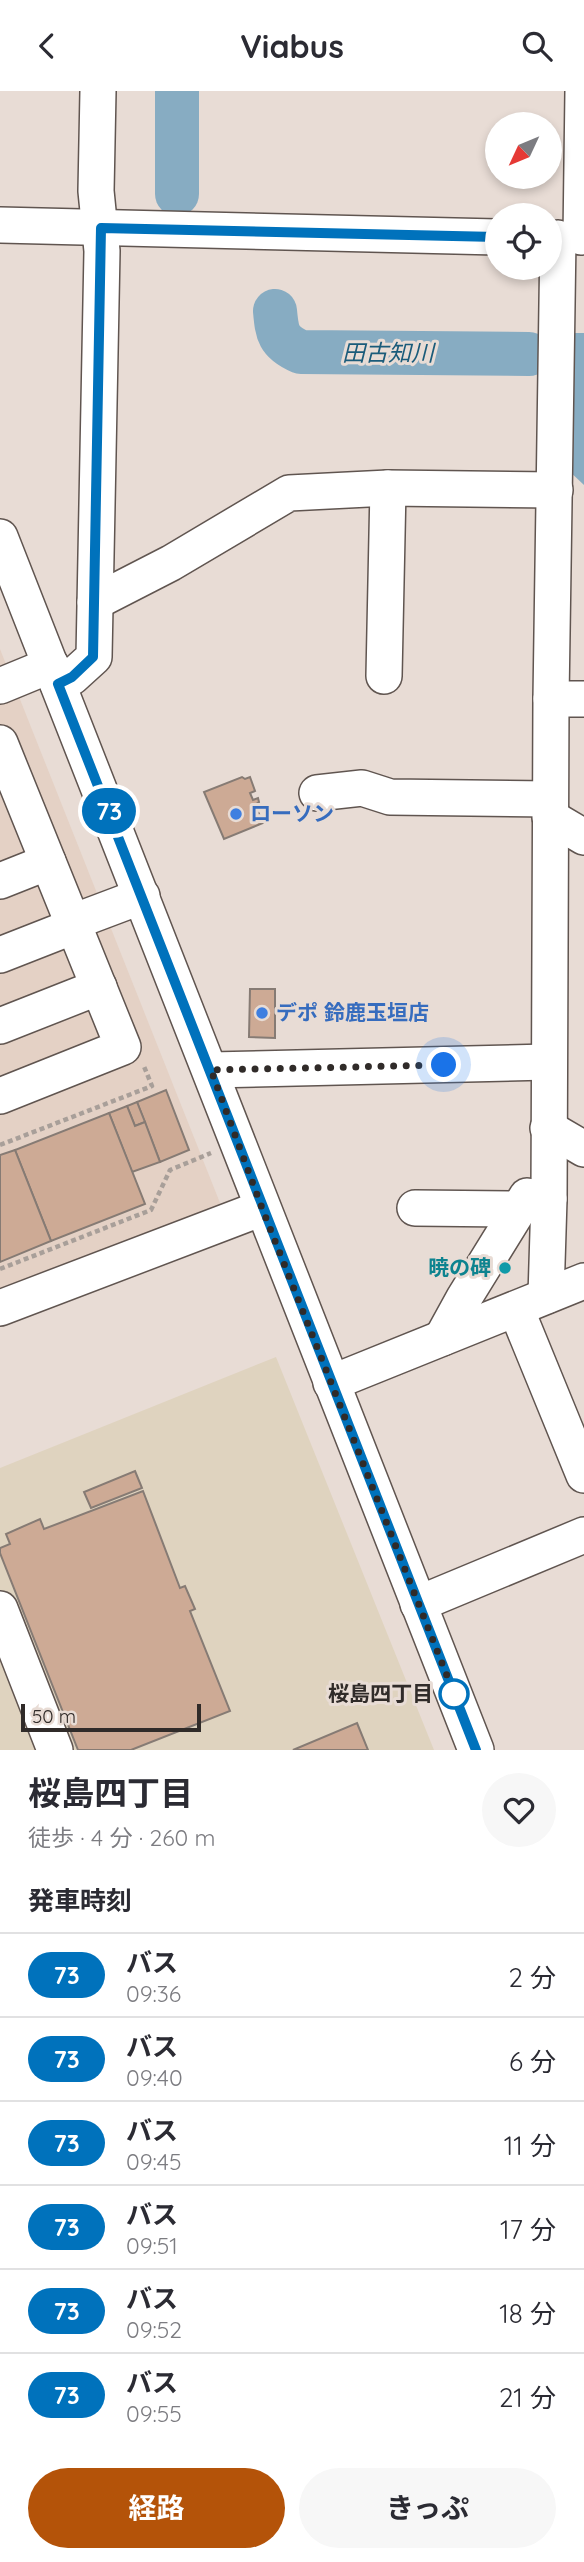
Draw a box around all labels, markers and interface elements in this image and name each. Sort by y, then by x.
text: Viabus [240,26,344,66]
icon: back [28,27,66,65]
icon: search [518,27,556,65]
north arrow [485,112,562,189]
map controls [485,112,562,280]
button: locate [485,203,562,280]
water label: 田古知川 [342,338,437,367]
line badge: 73 [78,788,140,834]
text: 73 [96,796,122,826]
place label: ローソン [250,800,334,826]
marker: ローソン [228,806,244,822]
place label: デポ 鈴鹿玉垣店 [276,999,429,1025]
marker: デポ 鈴鹿玉垣店 [254,1005,270,1021]
your location [426,1047,461,1082]
place label: 暁の碑 [428,1254,491,1280]
marker: 暁の碑 [497,1260,513,1276]
marker: 桜島四丁目 [439,1679,469,1709]
place label: 桜島四丁目 [328,1680,433,1706]
scale bar [21,1701,201,1733]
text: 50 m [32,1704,76,1728]
text: 桜島四丁目 [28,1772,193,1813]
button: heart [482,1773,556,1847]
text: 徒歩 · 4 分 · 260 m [28,1823,216,1852]
text: 発車時刻 [28,1884,132,1917]
text: バス [126,1946,178,1979]
text: 73 [53,1960,80,1990]
text: 2 分 [508,1961,556,1994]
text: 09:36 [126,1979,181,2008]
text: バス [126,2030,178,2063]
text: 73 [53,2044,80,2074]
text: 6 分 [509,2045,556,2078]
text: 09:40 [126,2063,183,2092]
text: バス [126,2114,178,2147]
text: 73 [53,2128,80,2158]
text: 11 分 [504,2129,556,2162]
text: 09:45 [126,2147,182,2176]
text: バス [126,2198,178,2231]
text: 73 [53,2212,80,2242]
text: 17 分 [500,2213,556,2246]
text: 09:51 [126,2231,178,2260]
text: バス [126,2282,178,2315]
text: 73 [53,2296,80,2326]
text: 18 分 [499,2297,556,2330]
text: 09:52 [126,2315,182,2344]
text: バス [126,2366,178,2399]
text: 73 [53,2380,80,2410]
text: 21 分 [499,2381,556,2414]
text: 09:55 [126,2399,182,2428]
button: 経路 [28,2468,285,2548]
button: きっぷ [299,2468,556,2548]

